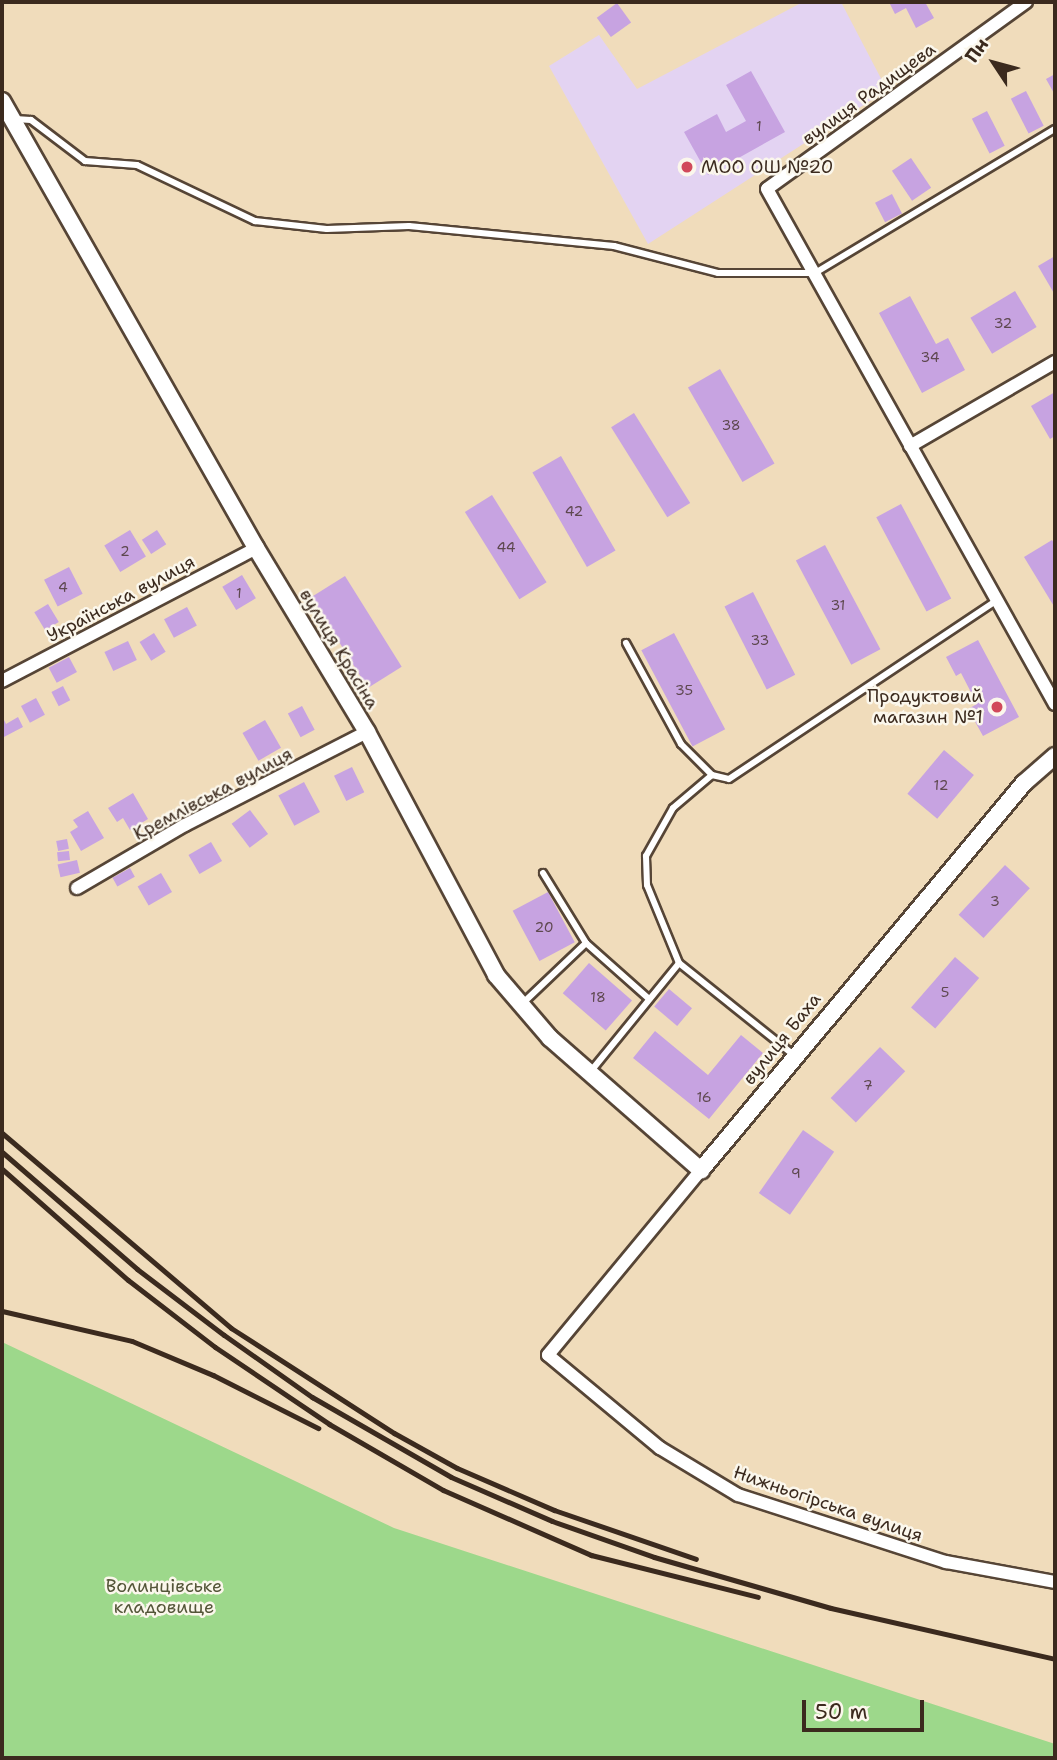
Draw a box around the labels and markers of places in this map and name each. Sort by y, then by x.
place label: МОО ОШ №20 [701,156,833,178]
marker: МОО ОШ №20 [679,159,695,175]
place label: Продуктовий магазин №1 [867,686,983,728]
marker: Продуктовий магазин №1 [989,699,1005,715]

